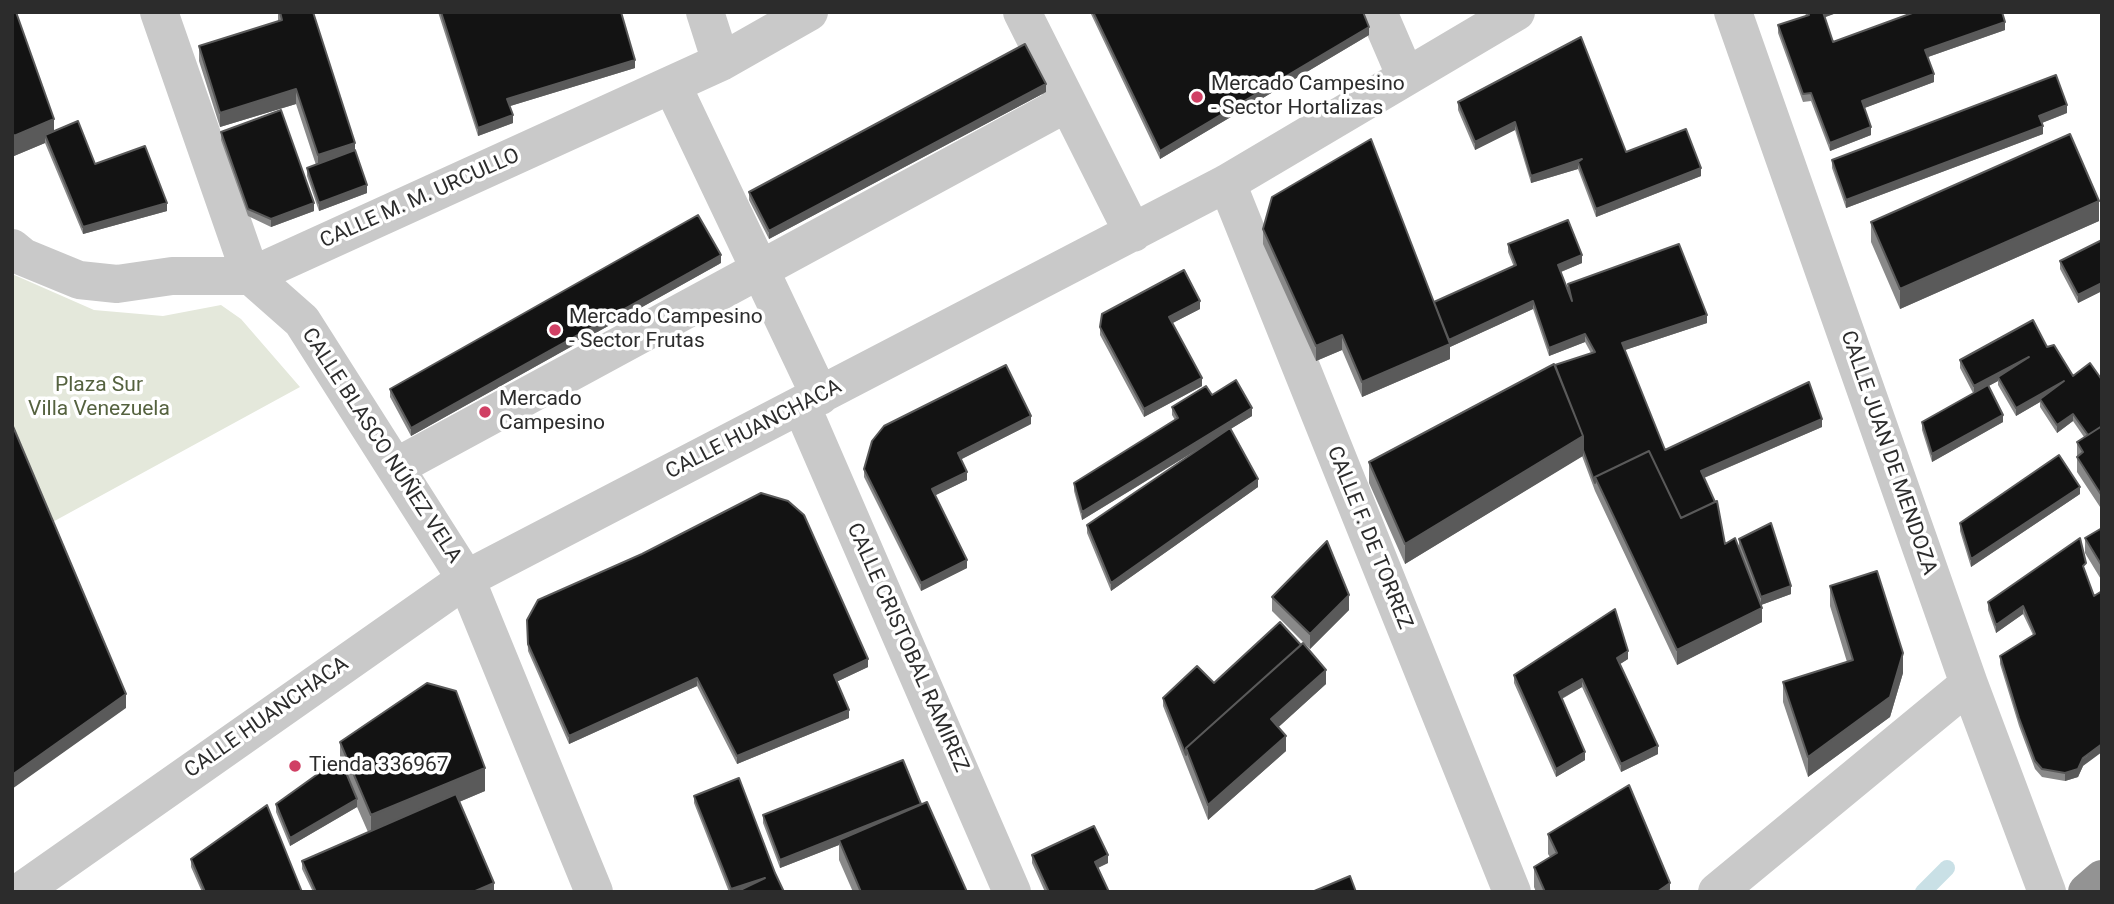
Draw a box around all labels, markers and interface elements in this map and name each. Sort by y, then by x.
place label: Mercado Campesino - Sector Hortalizas [1211,72,1405,122]
marker: Mercado Campesino - Sector Hortalizas [1189,89,1205,105]
street label: CALLE M. M. URCULLO [316,144,524,254]
place label: Mercado Campesino - Sector Frutas [569,305,763,355]
marker: Mercado Campesino - Sector Frutas [547,322,563,338]
street label: CALLE BLASCO NÚÑEZ VELA [296,324,466,568]
street label: CALLE JUAN DE MENDOZA [1834,328,1942,578]
park label: Plaza Sur Villa Venezuela [28,373,170,423]
street label: CALLE HUANCHACA [662,375,846,485]
place label: Mercado Campesino [499,387,605,437]
marker: Mercado Campesino [477,404,493,420]
street label: CALLE F. DE TORREZ [1321,443,1417,633]
street label: CALLE CRISTOBAL RAMIREZ [841,520,973,776]
street label: CALLE HUANCHACA [180,652,354,784]
place label: Tienda 336967 [309,753,449,779]
marker: Tienda 336967 [287,758,303,774]

